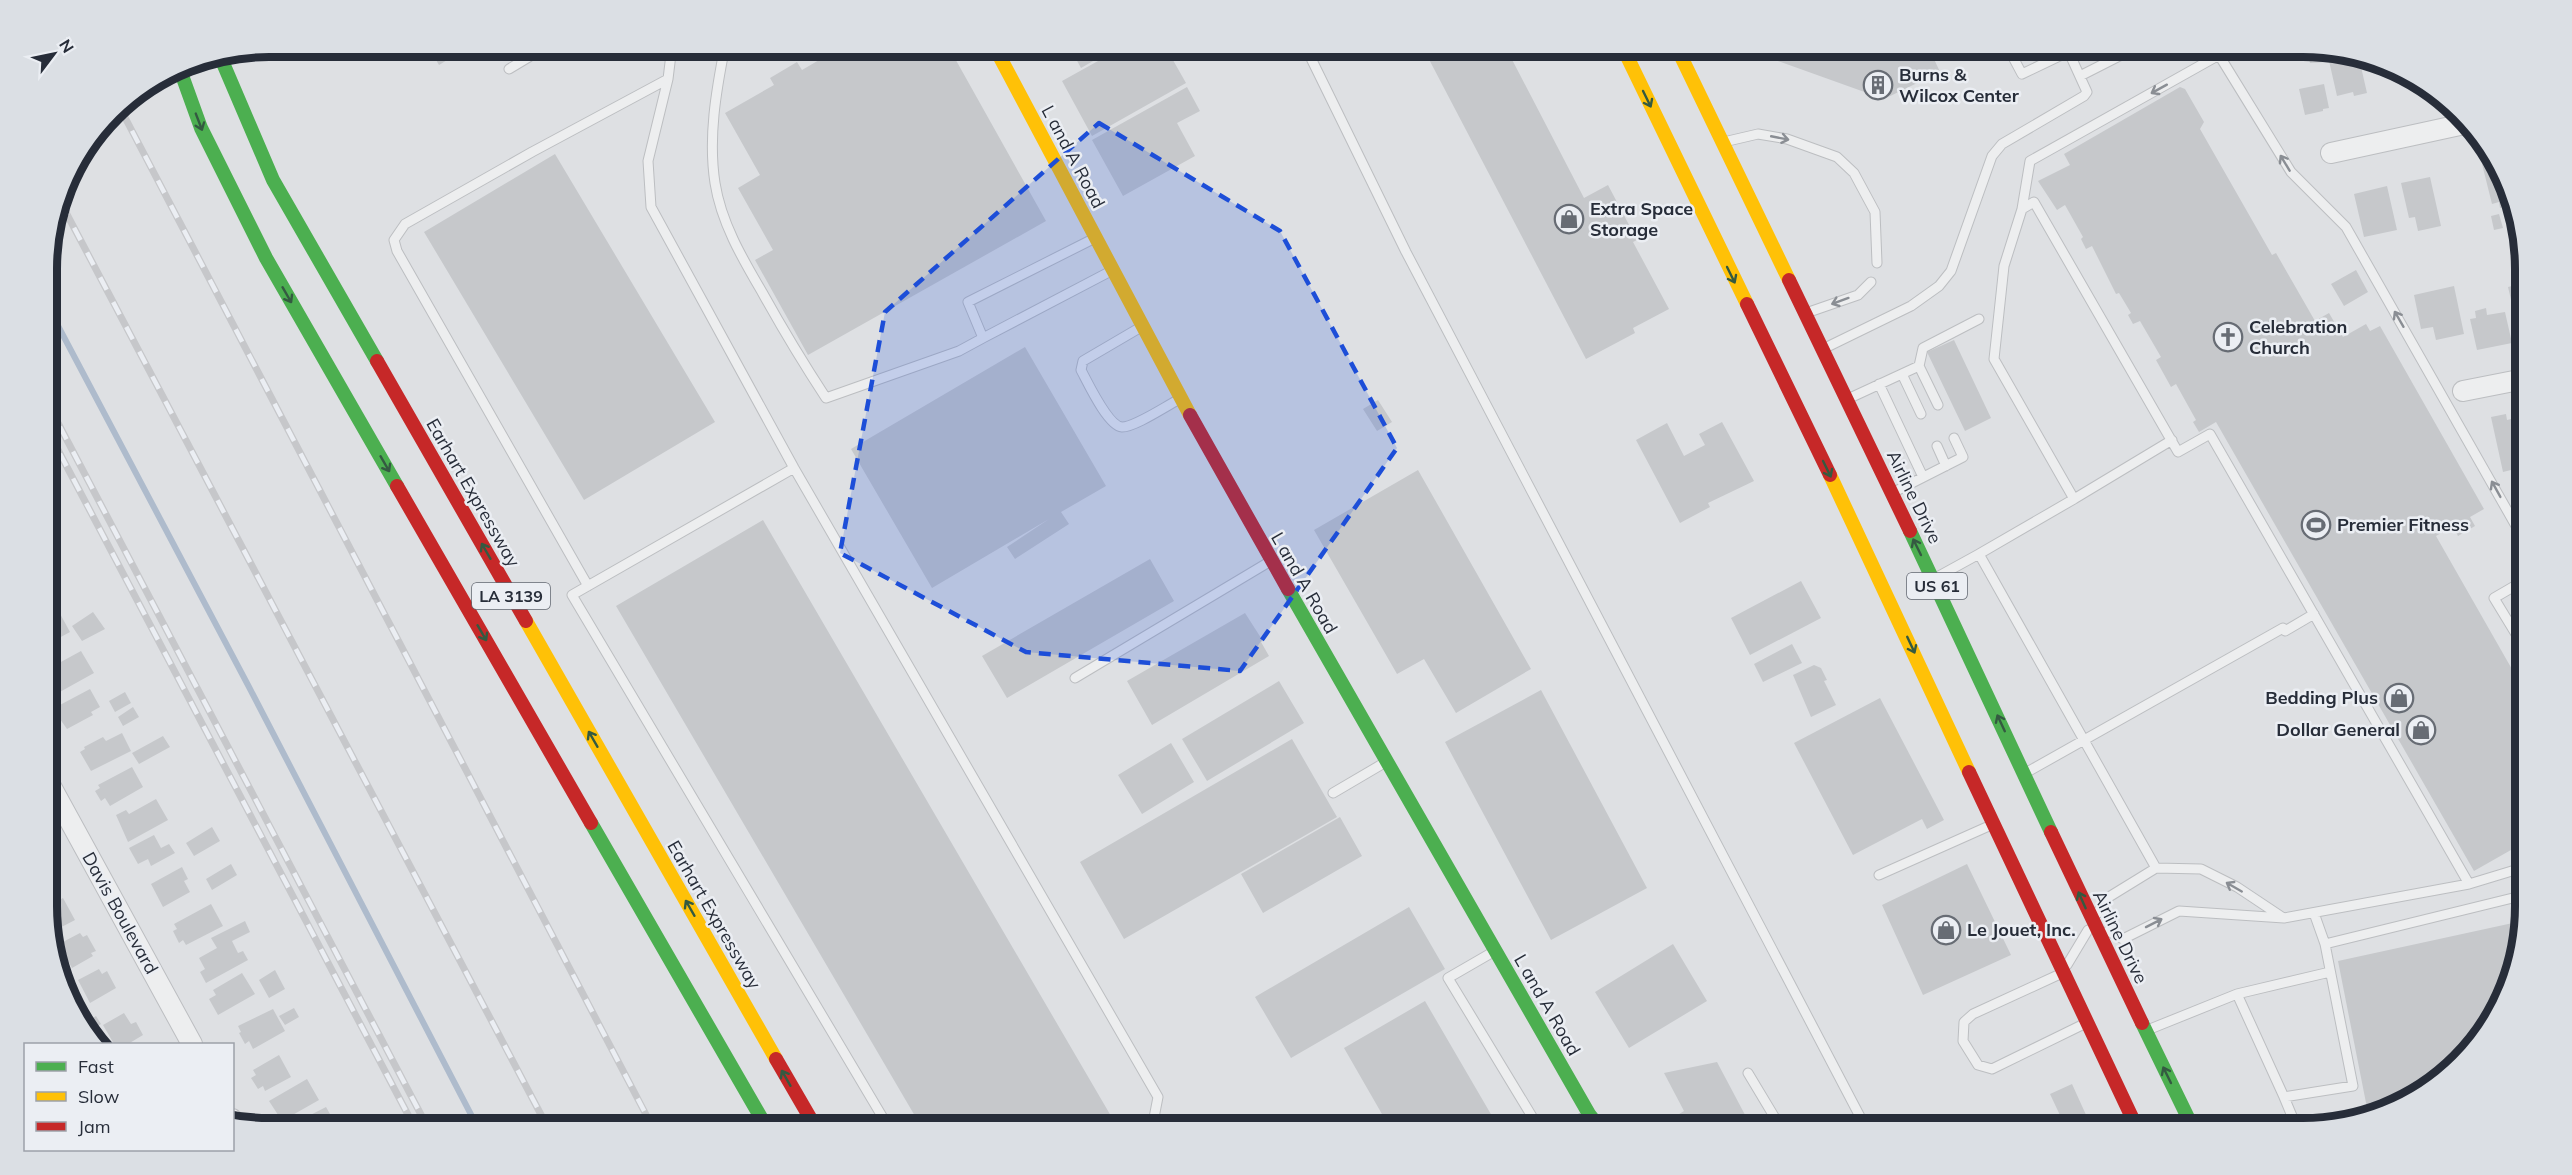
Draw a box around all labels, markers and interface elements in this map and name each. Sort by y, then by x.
north arrow [24,24,84,84]
text: N [55,36,78,56]
place label: Burns & Wilcox Center [1899,63,2020,107]
building icon: Burns & Wilcox Center [1862,69,1894,101]
one-way arrow [2151,84,2169,95]
one-way arrow [1641,90,1653,108]
street label: L and A Road [1037,101,1110,212]
one-way arrow [194,112,205,130]
one-way arrow [1769,133,1789,144]
one-way arrow [2279,155,2291,172]
place label: Extra Space Storage [1590,197,1693,241]
shop icon: Extra Space Storage [1553,203,1585,235]
one-way arrow [1726,266,1737,284]
one-way arrow [282,286,294,303]
one-way arrow [1831,297,1850,308]
one-way arrow [2393,311,2405,328]
place label: Celebration Church [2249,315,2347,359]
church icon: Celebration Church [2212,321,2244,353]
street label: Earhart Expressway [422,414,526,572]
street label: Airline Drive [1882,446,1947,547]
one-way arrow [379,456,391,473]
one-way arrow [1821,459,1833,477]
one-way arrow [2490,480,2501,498]
sports icon: Premier Fitness [2300,509,2332,541]
place label: Premier Fitness [2337,513,2469,536]
street label: L and A Road [1266,528,1343,638]
one-way arrow [1911,538,1923,556]
one-way arrow [480,543,491,561]
road number: US 61 [1907,573,1967,599]
road number: LA 3139 [472,583,550,609]
one-way arrow [477,624,488,642]
one-way arrow [1905,635,1917,653]
shop icon: Bedding Plus [2383,682,2415,714]
place label: Bedding Plus [2265,686,2378,709]
one-way arrow [1994,714,2006,732]
shop icon: Dollar General [2405,714,2437,746]
place label: Dollar General [2276,718,2400,741]
one-way arrow [587,731,599,748]
street label: Earhart Expressway [663,836,767,994]
street label: Davis Boulevard [77,848,163,978]
one-way arrow [2226,880,2243,892]
street label: Airline Drive [2088,886,2153,987]
one-way arrow [2076,892,2087,910]
one-way arrow [684,900,696,917]
shop icon: Le Jouet, Inc. [1930,914,1962,946]
one-way arrow [2145,917,2163,929]
place label: Le Jouet, Inc. [1967,918,2076,941]
street label: L and A Road [1509,950,1586,1060]
legend [24,1043,234,1151]
text: Fast [78,1055,114,1078]
one-way arrow [2161,1067,2173,1085]
one-way arrow [780,1069,792,1086]
text: Slow [78,1085,120,1108]
text: Jam [78,1115,111,1138]

